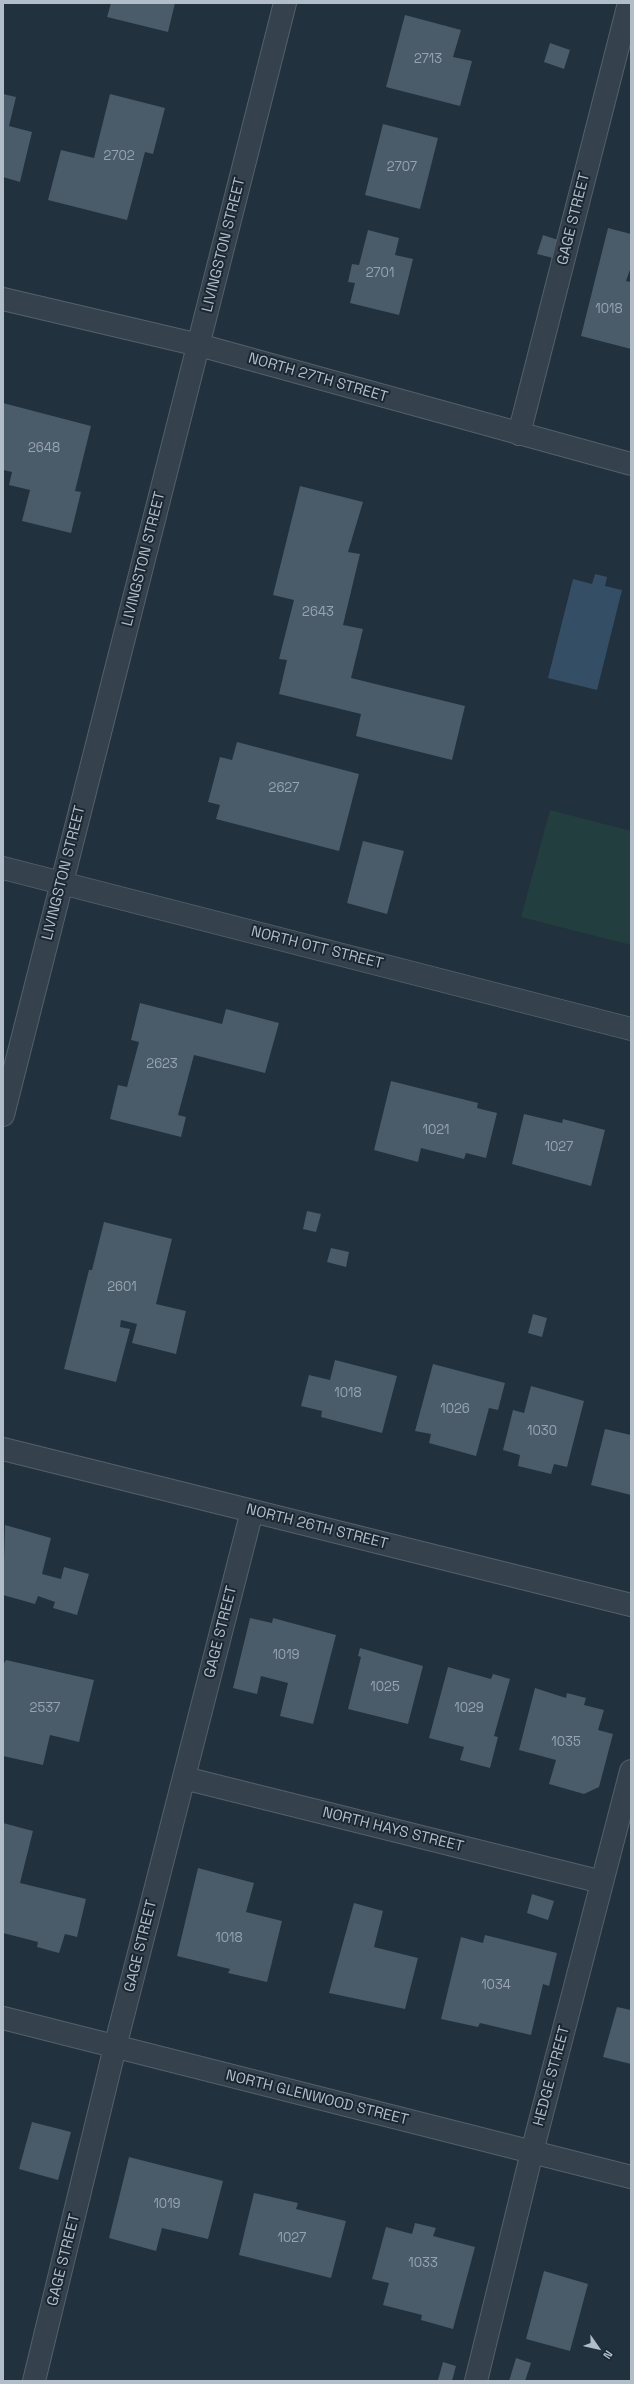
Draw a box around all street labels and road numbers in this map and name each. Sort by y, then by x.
street label: GAGE STREET [554,171,594,267]
street label: LIVINGSTON STREET [199,176,249,314]
street label: NORTH 27TH STREET [246,349,390,407]
street label: LIVINGSTON STREET [119,490,169,628]
street label: LIVINGSTON STREET [39,804,89,942]
street label: NORTH OTT STREET [249,923,385,973]
street label: NORTH 26TH STREET [244,1501,390,1553]
street label: GAGE STREET [201,1584,241,1680]
street label: NORTH HAYS STREET [321,1804,465,1856]
street label: GAGE STREET [121,1898,161,1994]
street label: HEDGE STREET [530,2024,574,2128]
street label: NORTH GLENWOOD STREET [224,2067,410,2129]
street label: GAGE STREET [44,2212,84,2308]

